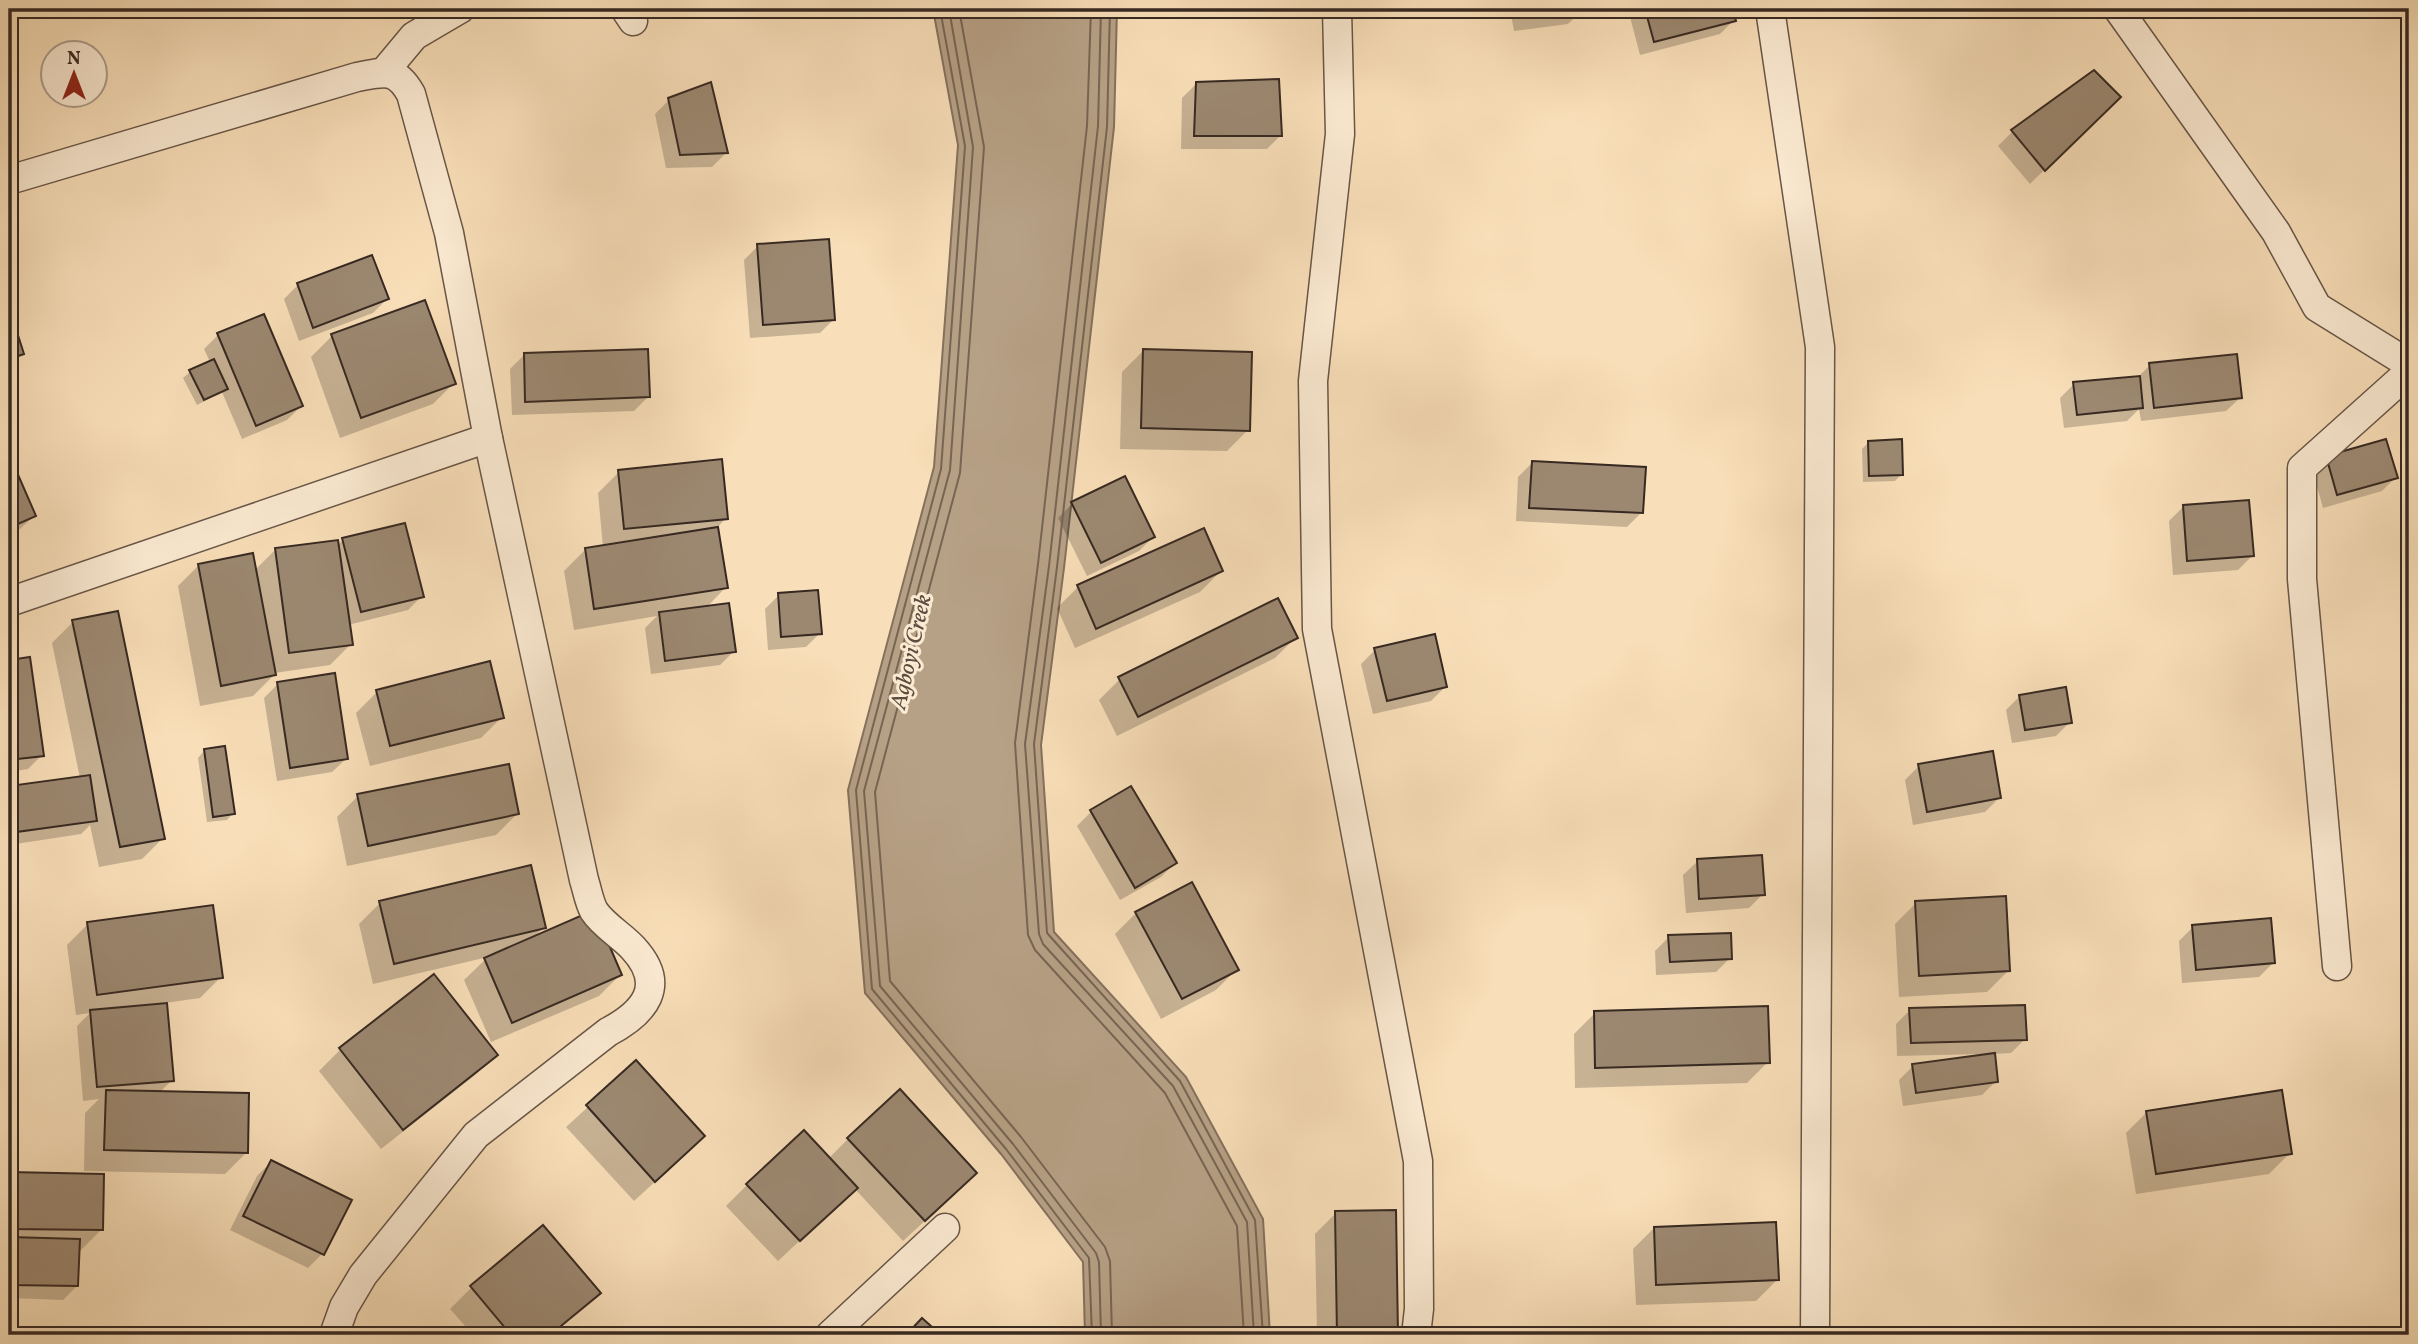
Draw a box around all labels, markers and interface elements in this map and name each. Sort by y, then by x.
north arrow [38,38,108,108]
text: N [67,46,81,72]
water label: Agboyi Creek [883,591,941,714]

